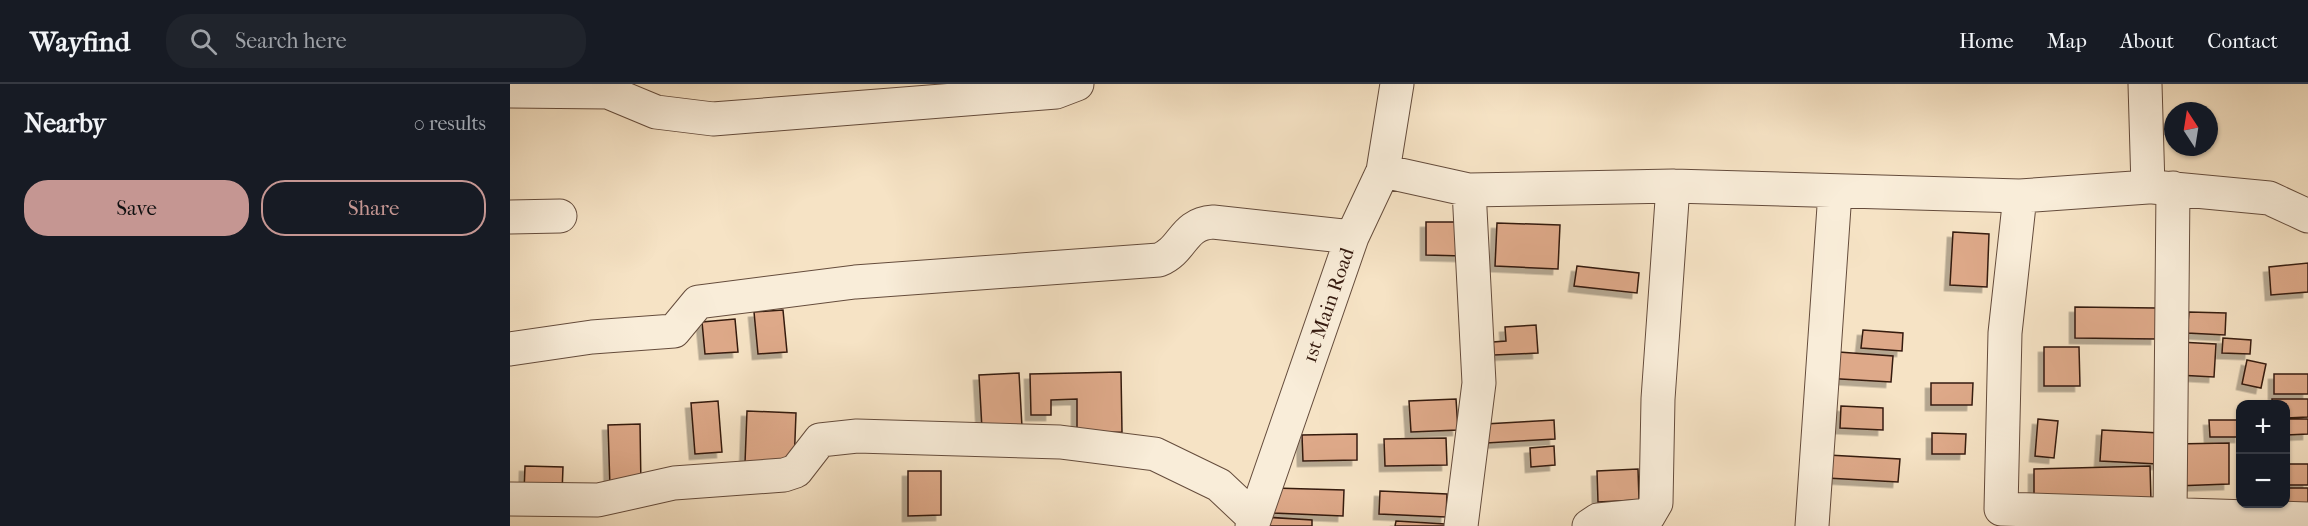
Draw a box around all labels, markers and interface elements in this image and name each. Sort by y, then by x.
search box [166,14,586,68]
text: Wayfind [30,25,130,58]
icon: search [187,25,220,58]
text: Search here [235,28,347,54]
text: Home [1959,29,2014,53]
text: Map [2047,29,2087,53]
text: About [2120,29,2174,53]
text: Contact [2207,29,2278,53]
north arrow [2164,102,2218,156]
text: Nearby [24,108,106,139]
text: 0 results [414,112,486,135]
button: Save [24,180,249,236]
button: Share [261,180,486,236]
street label: 1st Main Road [1298,244,1359,366]
map controls [2236,400,2290,508]
button: + [2236,400,2290,454]
button: − [2236,454,2290,508]

